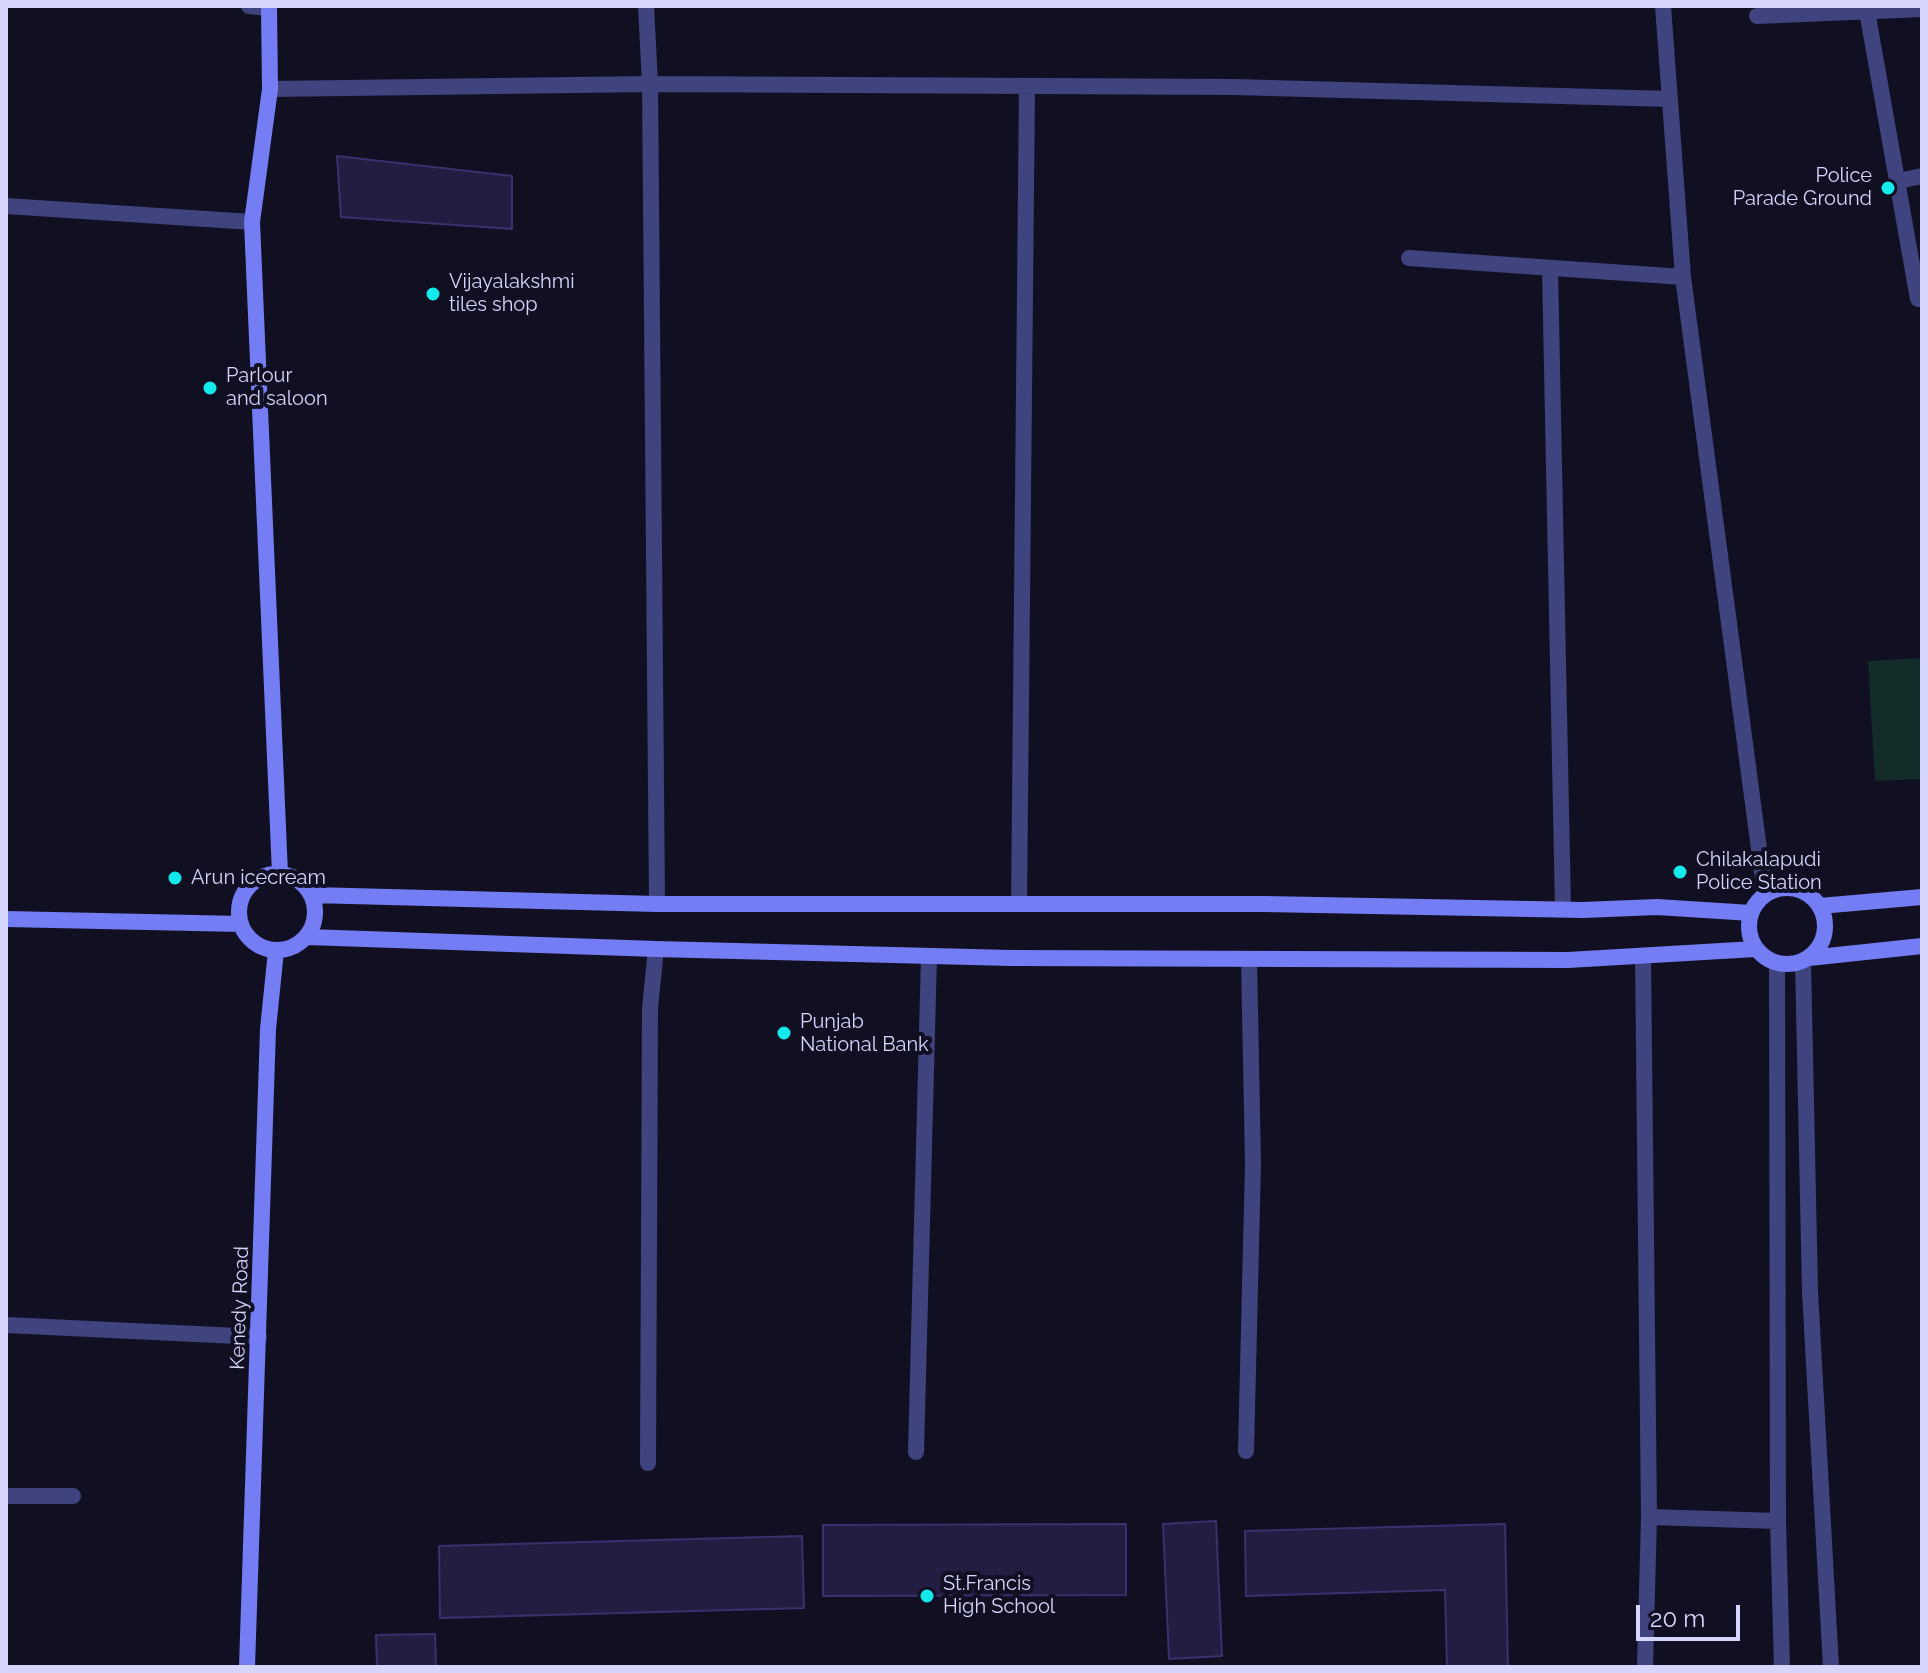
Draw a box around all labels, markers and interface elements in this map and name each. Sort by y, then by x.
place label: Police Parade Ground [1733,164,1872,211]
marker: Police Parade Ground [1879,179,1897,197]
place label: Vijayalakshmi tiles shop [449,270,574,317]
marker: Vijayalakshmi tiles shop [424,285,442,303]
place label: Parlour and saloon [226,364,328,411]
marker: Parlour and saloon [201,379,219,397]
place label: Chilakalapudi Police Station [1696,848,1822,895]
marker: Chilakalapudi Police Station [1671,863,1689,881]
place label: Arun icecream [191,866,326,890]
marker: Arun icecream [166,869,184,887]
place label: Punjab National Bank [800,1010,929,1057]
marker: Punjab National Bank [775,1024,793,1042]
street label: Kenedy Road [226,1246,254,1370]
place label: St.Francis High School [943,1572,1055,1619]
marker: St.Francis High School [918,1587,936,1605]
scale bar [1640,1589,1744,1639]
text: 20 m [1650,1604,1705,1633]

